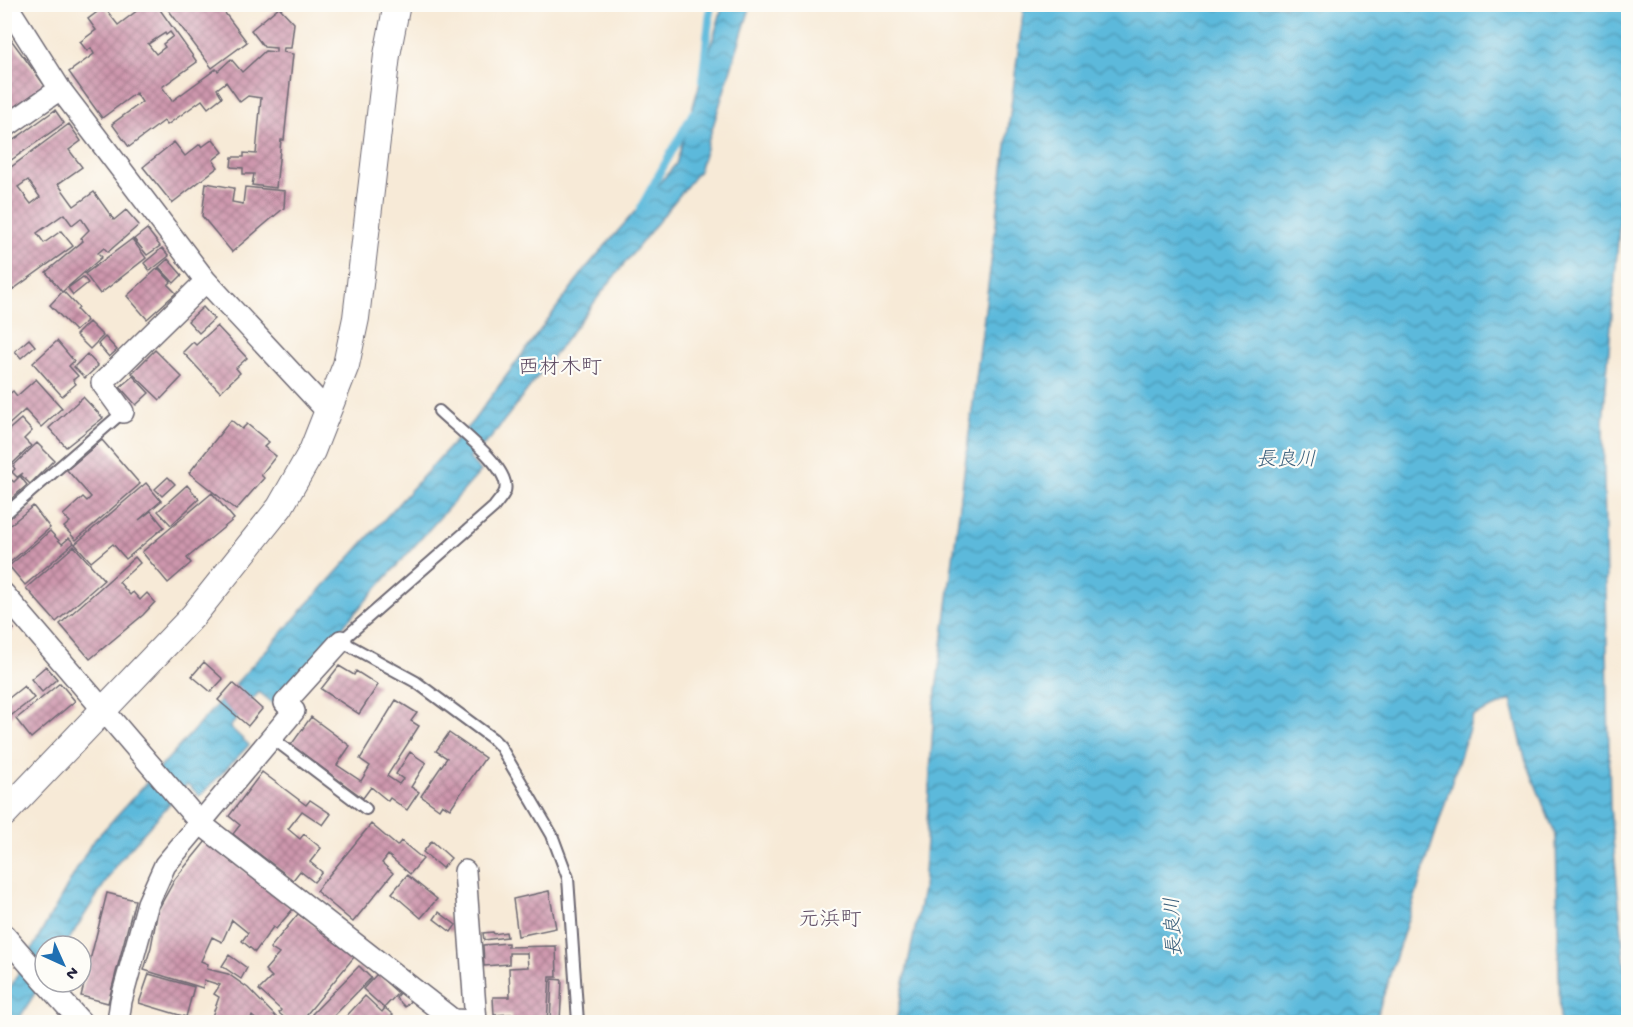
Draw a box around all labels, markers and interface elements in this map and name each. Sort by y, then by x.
district label: 西材木町 [518,356,602,382]
water label: 長良川 [1256,448,1316,473]
water label: 長良川 [1160,896,1189,957]
district label: 元浜町 [799,908,862,934]
north arrow [33,934,93,994]
text: N [60,962,82,983]

